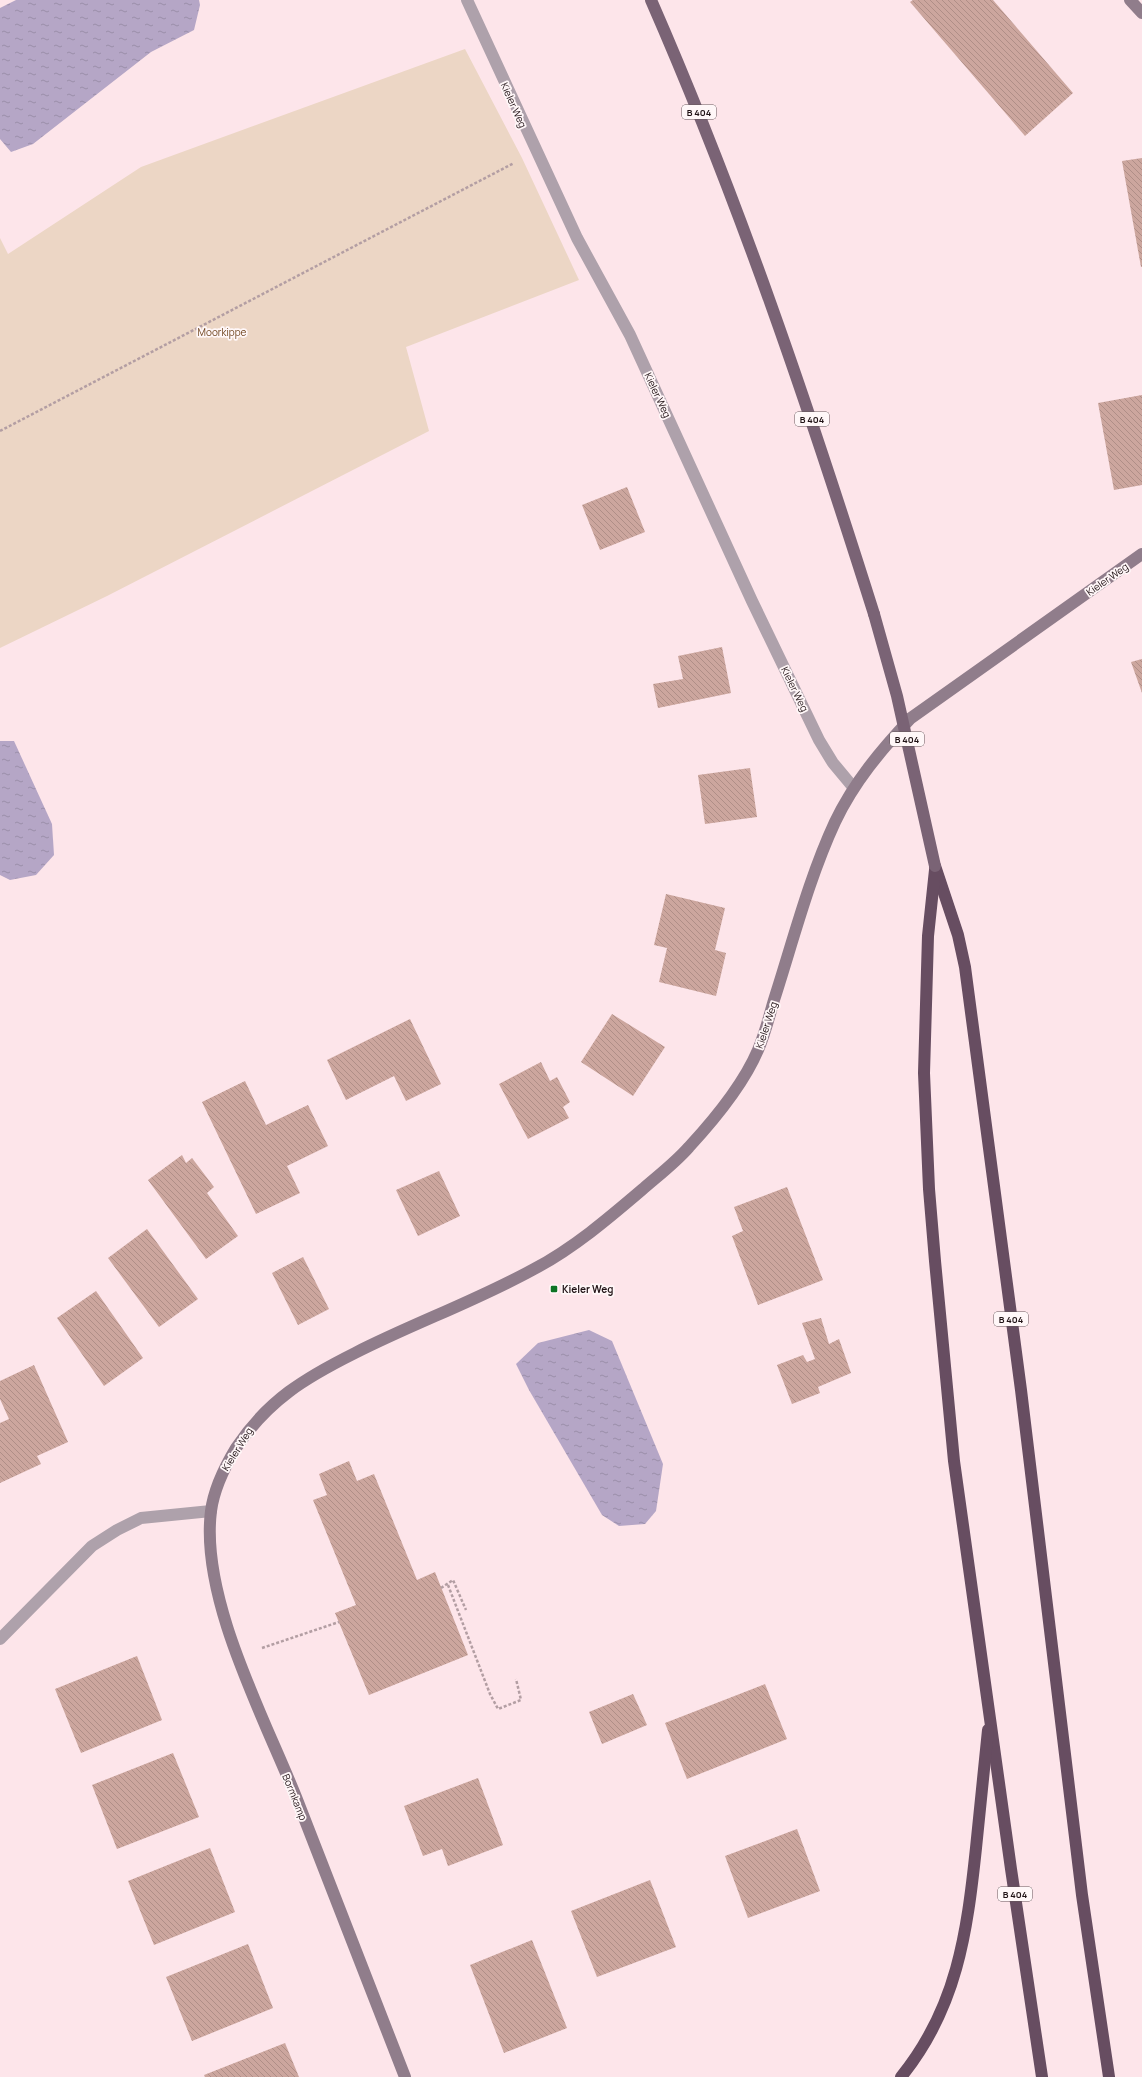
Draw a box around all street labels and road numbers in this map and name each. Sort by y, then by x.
street label: Kieler Weg [498,80,530,130]
road number: B 404 [682,105,716,119]
street label: Kieler Weg [641,370,675,420]
road number: B 404 [795,412,829,426]
street label: Kieler Weg [1083,559,1131,599]
street label: Kieler Weg [778,664,812,714]
road number: B 404 [890,732,924,746]
street label: Kieler Weg [752,1000,780,1050]
road number: B 404 [994,1312,1028,1326]
street label: Kieler Weg [218,1425,256,1473]
street label: Bormkamp [279,1772,311,1822]
road number: B 404 [998,1887,1032,1901]

